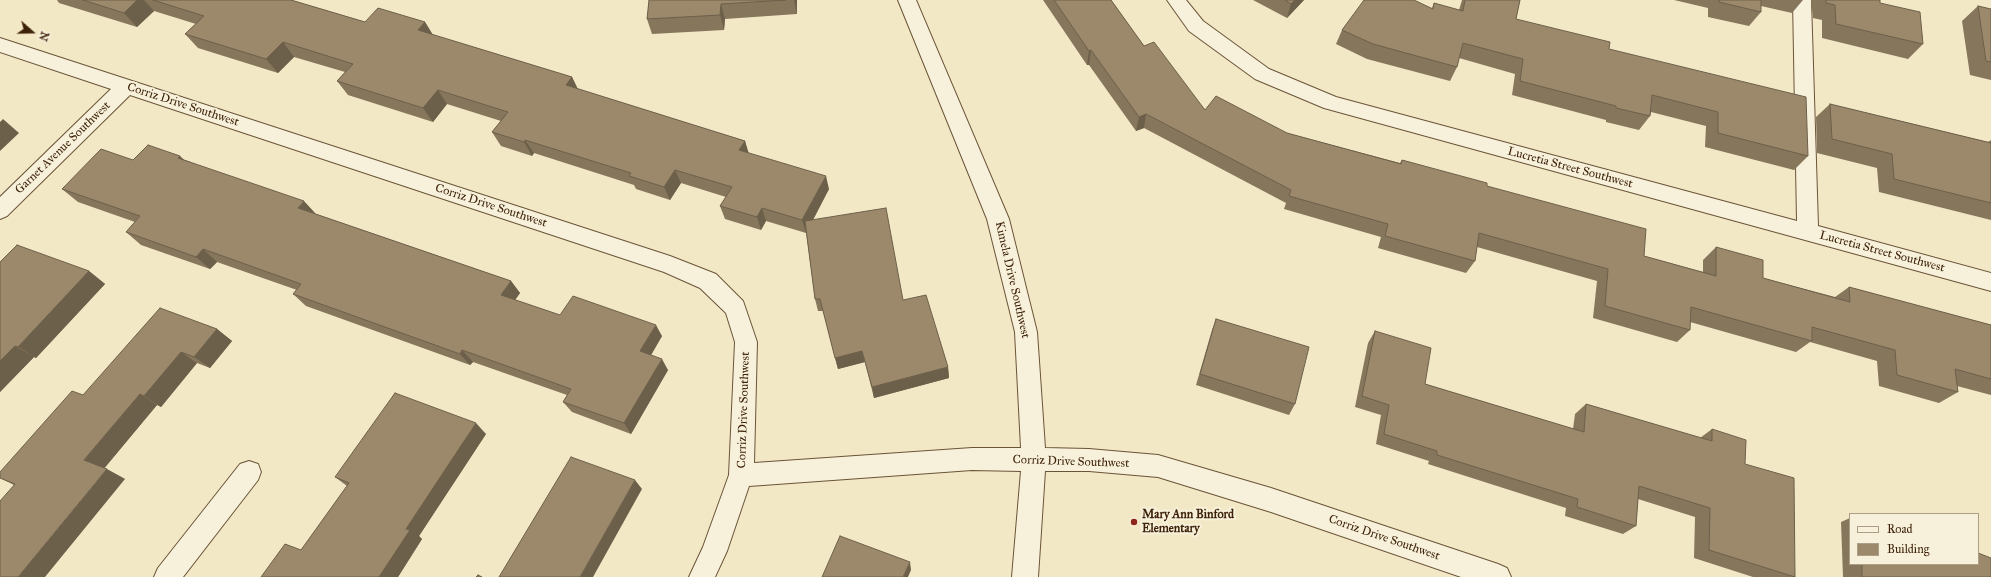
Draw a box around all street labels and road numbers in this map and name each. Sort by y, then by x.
street label: Corriz Drive Southwest [125,80,241,130]
street label: Garnet Avenue Southwest [12,99,114,197]
street label: Lucretia Street Southwest [1506,144,1634,192]
street label: Corriz Drive Southwest [433,181,549,231]
street label: Kimela Drive Southwest [992,220,1032,340]
street label: Lucretia Street Southwest [1818,228,1946,276]
street label: Corriz Drive Southwest [735,351,753,469]
street label: Corriz Drive Southwest [1012,453,1130,471]
street label: Corriz Drive Southwest [1327,512,1441,564]

